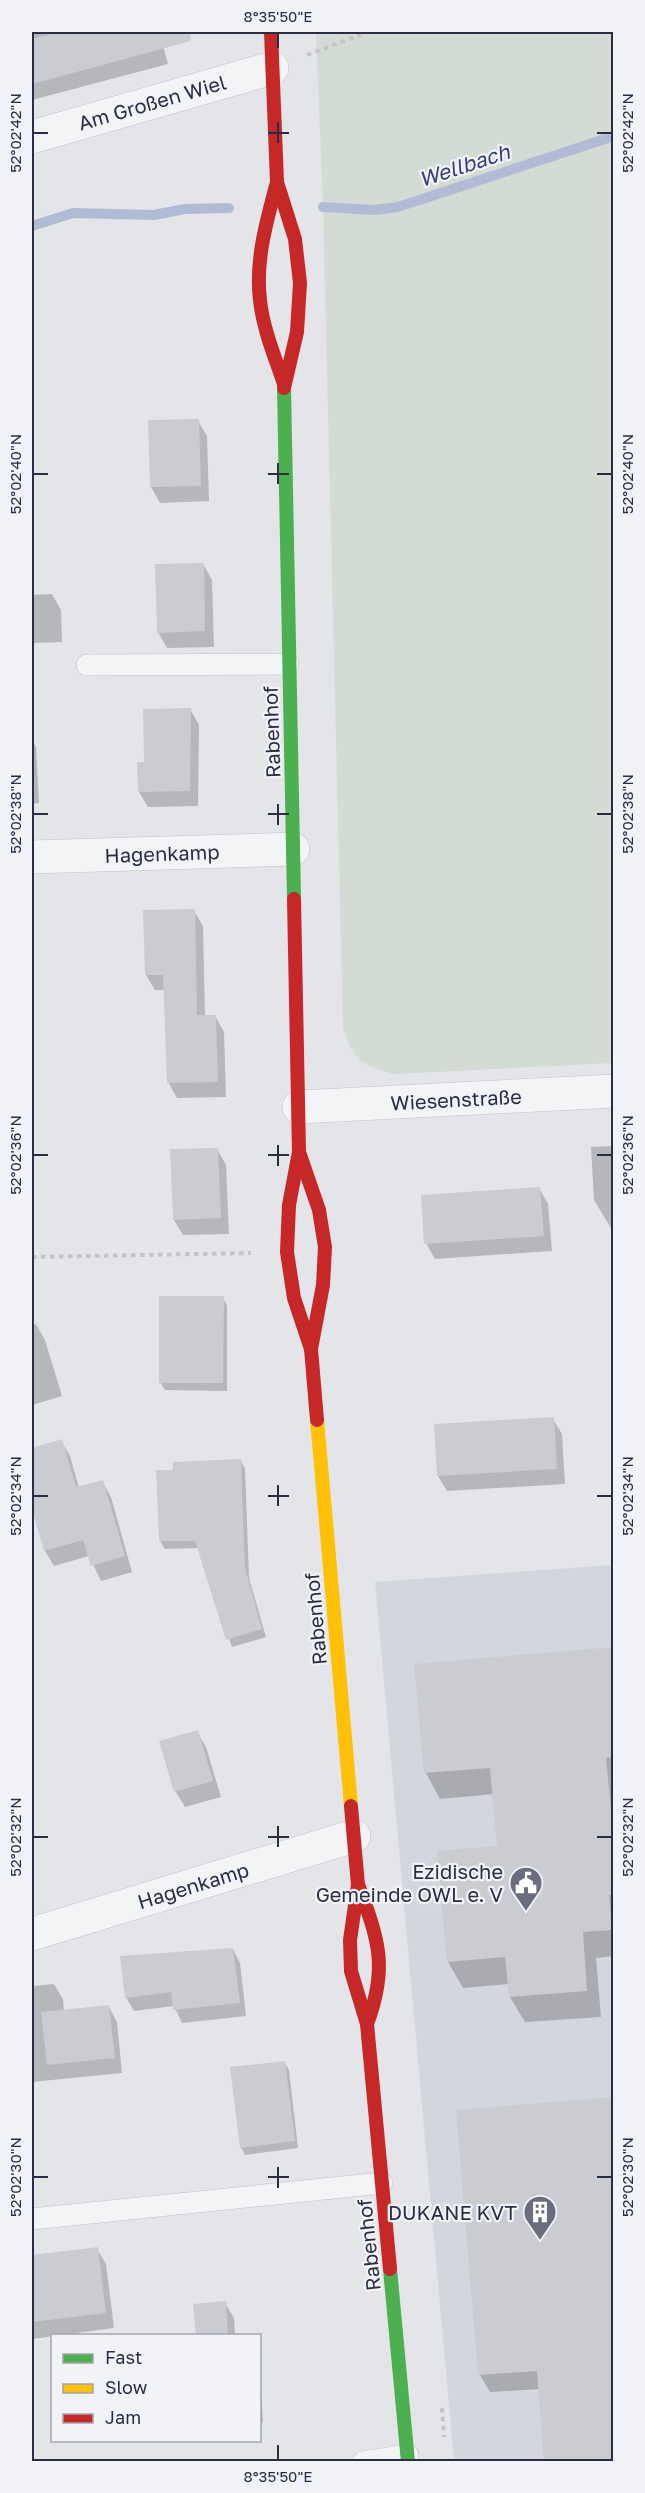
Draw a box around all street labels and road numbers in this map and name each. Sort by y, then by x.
street label: Am Großen Wiel [75,69,229,135]
street label: Rabenhof [257,685,285,779]
street label: Hagenkamp [104,839,220,867]
street label: Wiesenstraße [390,1084,522,1114]
street label: Rabenhof [299,1572,331,1666]
street label: Hagenkamp [134,1857,252,1913]
street label: Rabenhof [351,2198,385,2292]

